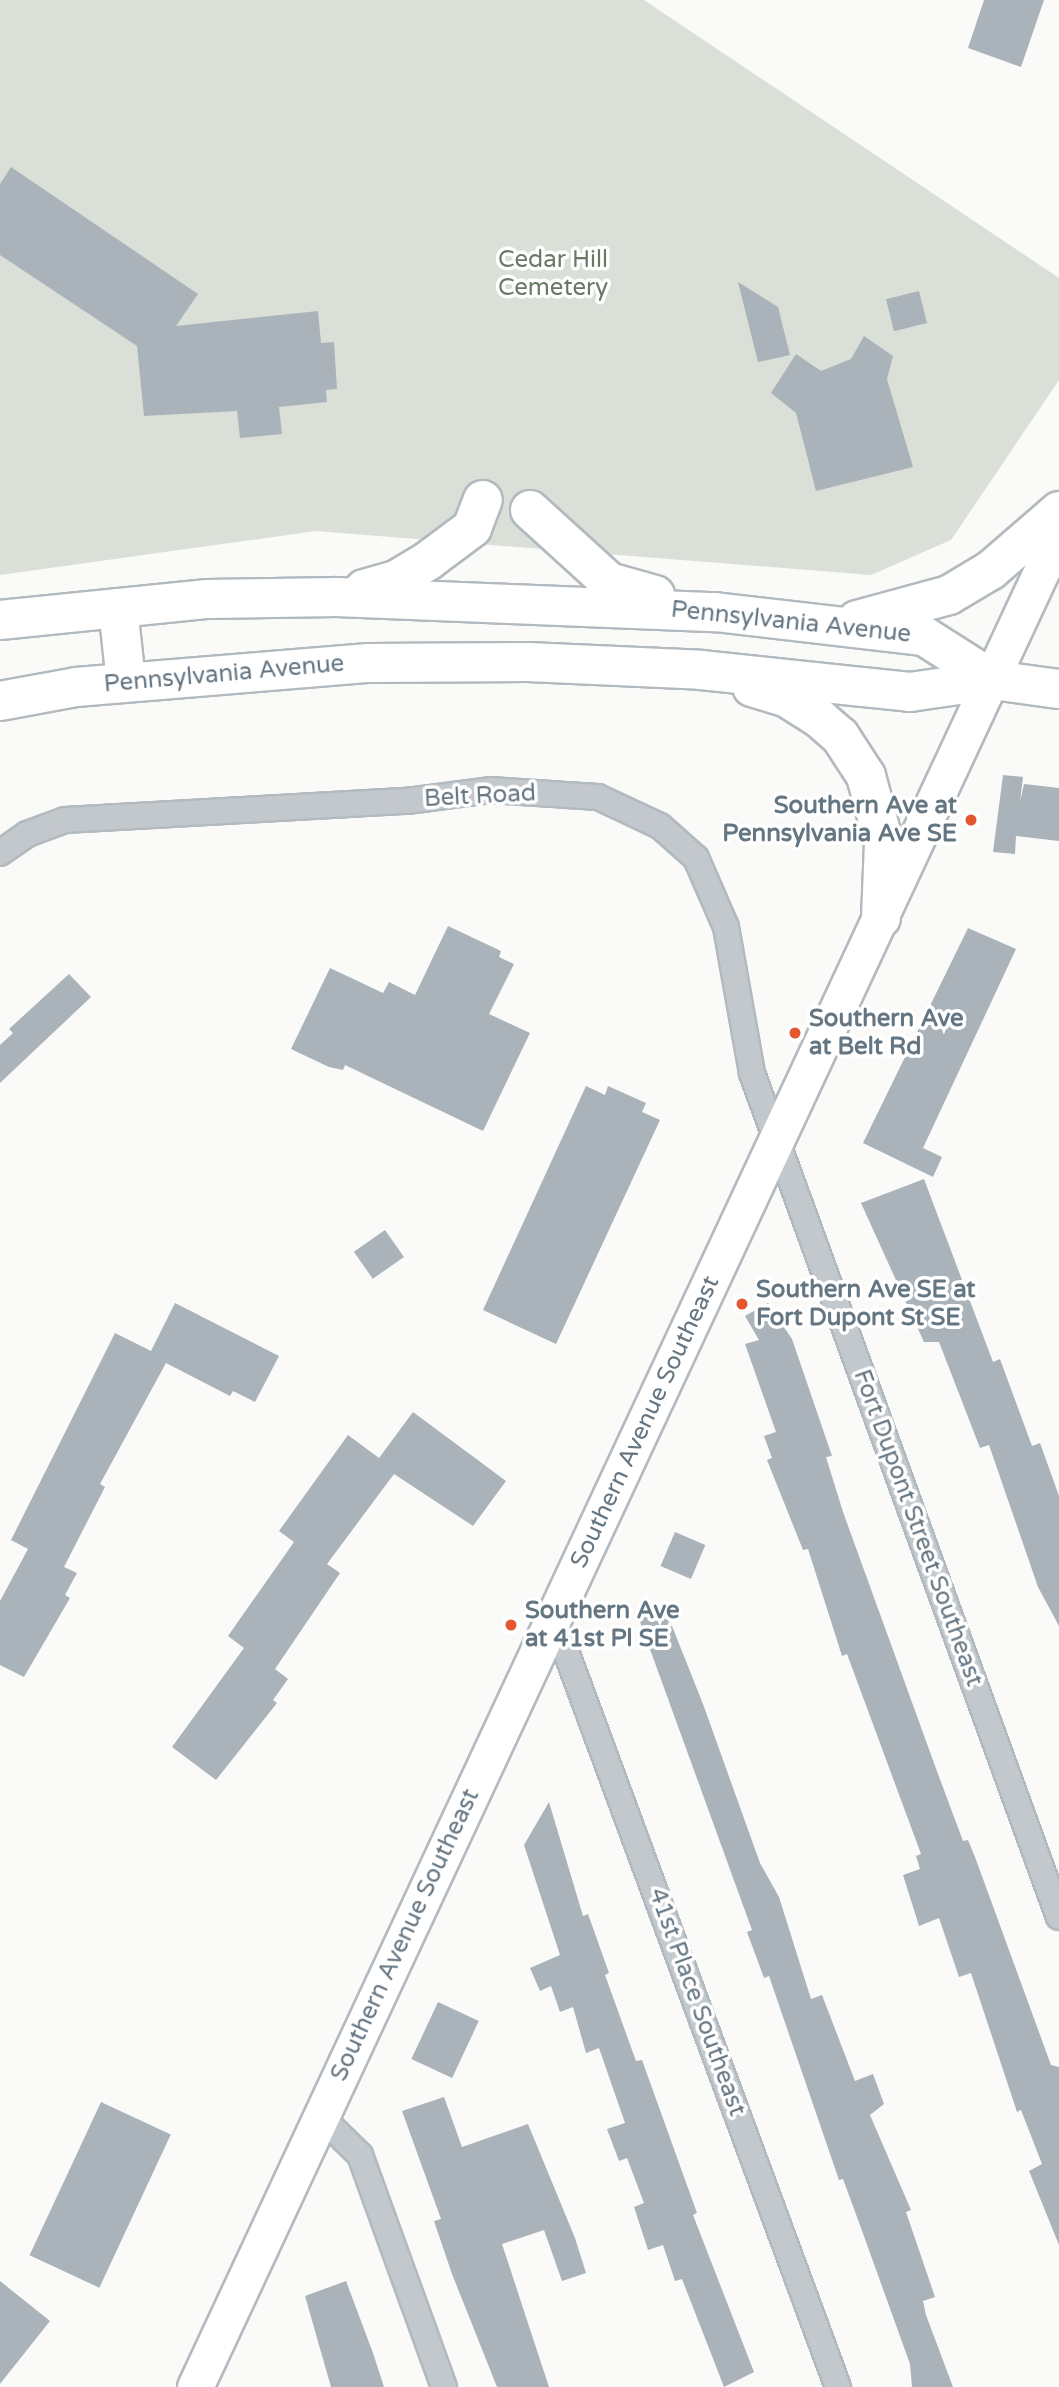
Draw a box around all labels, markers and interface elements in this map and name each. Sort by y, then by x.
park label: Cedar Hill Cemetery [498,246,608,302]
street label: Pennsylvania Avenue [670,595,912,649]
street label: Pennsylvania Avenue [103,649,345,699]
street label: Belt Road [423,779,537,813]
place label: Southern Ave at Pennsylvania Ave SE [722,792,957,848]
marker: Southern Ave at Pennsylvania Ave SE [963,812,979,828]
place label: Southern Ave at Belt Rd [809,1005,964,1061]
marker: Southern Ave at Belt Rd [787,1025,803,1041]
street label: Southern Avenue Southeast [565,1271,725,1573]
place label: Southern Ave SE at Fort Dupont St SE [756,1276,976,1332]
marker: Southern Ave SE at Fort Dupont St SE [734,1296,750,1312]
street label: Fort Dupont Street Southeast [847,1366,989,1690]
place label: Southern Ave at 41st Pl SE [525,1597,680,1653]
marker: Southern Ave at 41st Pl SE [503,1617,519,1633]
street label: Southern Avenue Southeast [325,1784,485,2086]
street label: 41st Place Southeast [642,1884,752,2120]

